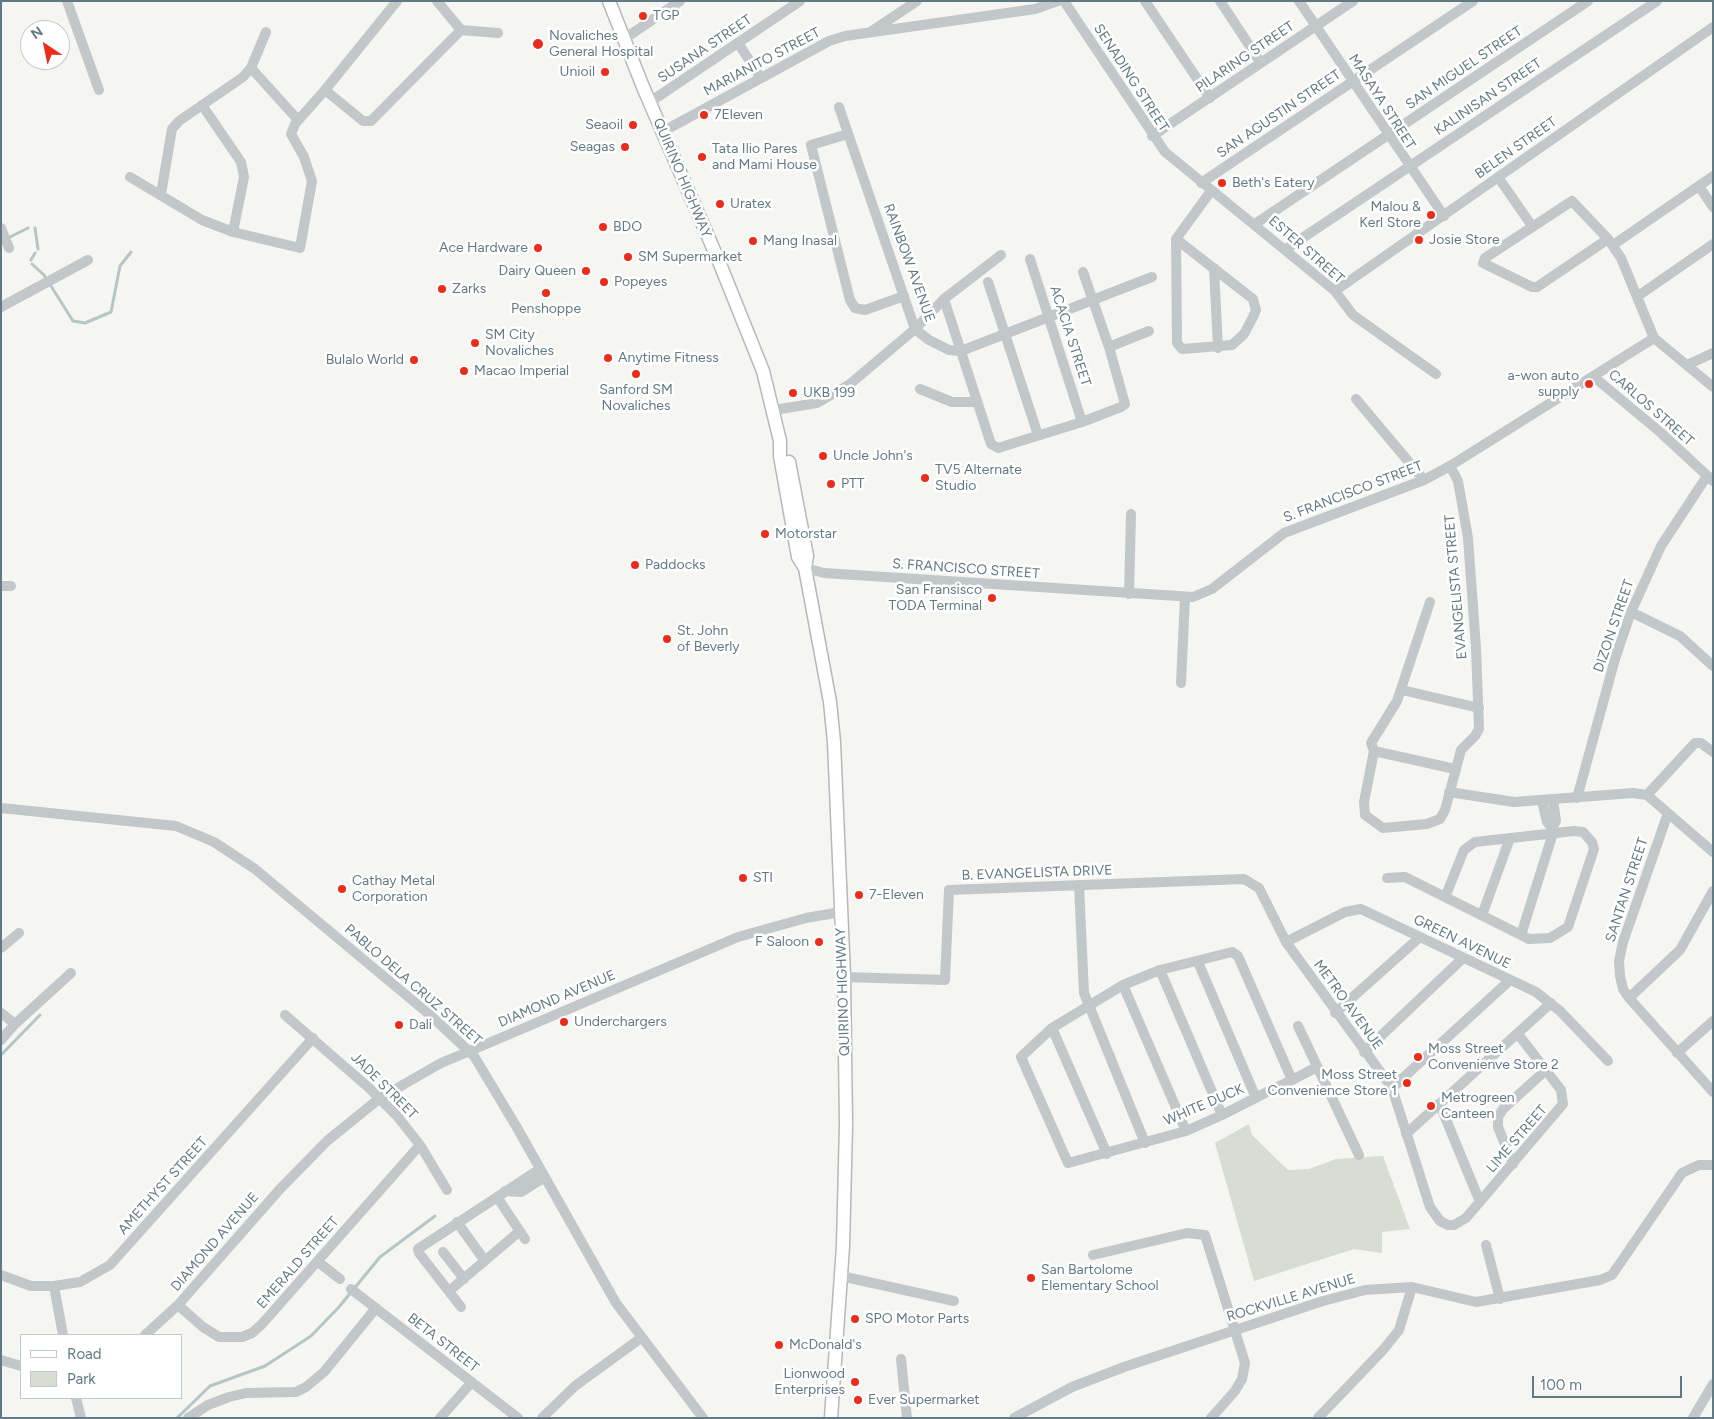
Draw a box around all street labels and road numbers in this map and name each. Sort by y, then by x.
street label: SUSANA STREET [655,11,755,87]
street label: PILARING STREET [1192,18,1298,96]
street label: SENADING STREET [1090,21,1172,135]
street label: SAN MIGUEL STREET [1403,23,1525,113]
street label: MARIANITO STREET [701,24,823,100]
street label: MASAYA STREET [1345,51,1419,153]
street label: KALINISAN STREET [1431,55,1545,139]
street label: SAN AGUSTIN STREET [1214,66,1344,162]
street label: BELEN STREET [1472,114,1560,182]
street label: QUIRINO HIGHWAY [649,116,715,240]
street label: RAINBOW AVENUE [880,201,938,325]
street label: ESTER STREET [1265,213,1347,287]
street label: ACACIA STREET [1046,284,1094,388]
street label: CARLOS STREET [1605,366,1697,450]
street label: S. FRANCISCO STREET [1281,458,1425,526]
street label: EVANGELISTA STREET [1441,514,1471,660]
street label: S. FRANCISCO STREET [892,555,1040,583]
street label: DIZON STREET [1590,577,1638,675]
street label: SANTAN STREET [1602,836,1652,944]
street label: B. EVANGELISTA DRIVE [961,862,1113,884]
street label: GREEN AVENUE [1411,911,1513,973]
street label: PABLO DELA CRUZ STREET [341,921,485,1049]
street label: QUIRINO HIGHWAY [832,927,854,1057]
street label: METRO AVENUE [1310,957,1386,1053]
street label: DIAMOND AVENUE [496,967,618,1031]
street label: JADE STREET [347,1049,421,1123]
street label: WHITE DUCK [1161,1081,1247,1129]
street label: LIME STREET [1483,1102,1551,1176]
street label: AMETHYST STREET [115,1134,211,1238]
street label: DIAMOND AVENUE [168,1189,262,1295]
street label: EMERALD STREET [253,1214,343,1312]
street label: ROCKVILLE AVENUE [1224,1270,1358,1326]
street label: BETA STREET [404,1310,482,1376]

